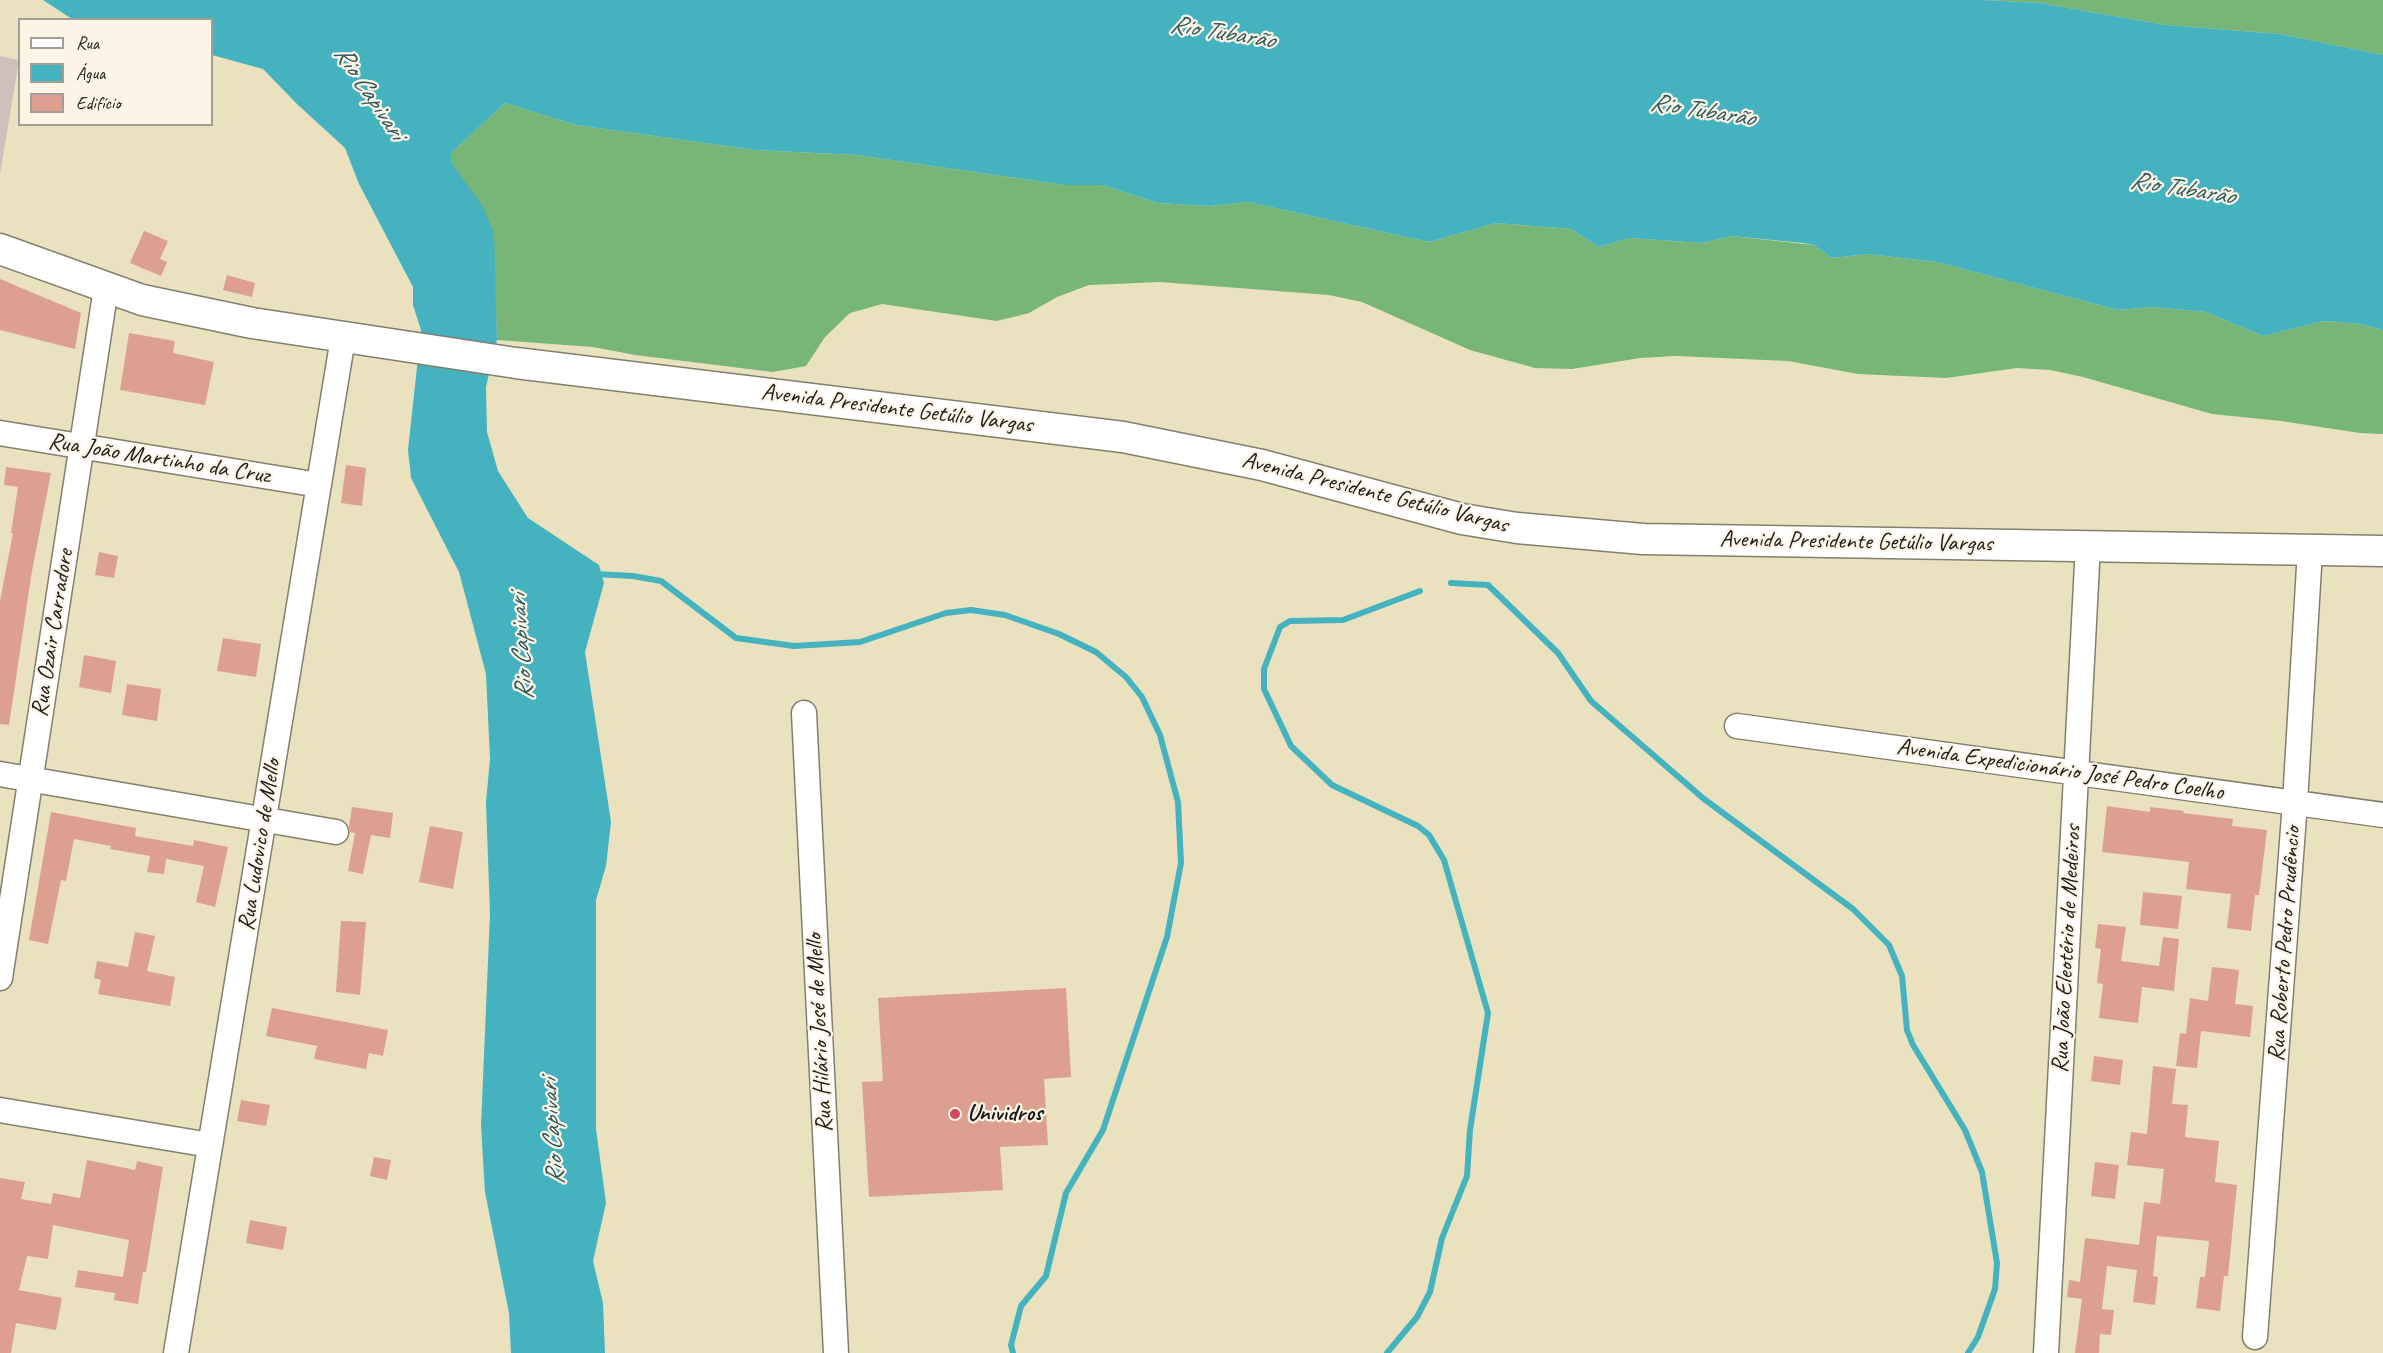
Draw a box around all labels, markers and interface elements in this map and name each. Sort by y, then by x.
water label: Rio Tubarão [1168,9,1276,57]
legend [18,18,213,126]
text: Rua [76,32,99,54]
water label: Rio Capivari [326,40,412,146]
text: Água [76,62,105,84]
water label: Rio Tubarão [1648,87,1756,135]
text: Edifício [76,92,121,114]
water label: Rio Tubarão [2128,165,2236,213]
street label: Avenida Presidente Getúlio Vargas [760,378,1034,440]
street label: Rua João Martinho da Cruz [46,427,272,491]
street label: Avenida Presidente Getúlio Vargas [1239,446,1511,540]
street label: Avenida Presidente Getúlio Vargas [1719,525,1993,559]
street label: Rua Ozair Carradore [26,547,80,719]
water label: Rio Capivari [503,593,541,701]
street label: Avenida Expedicionário José Pedro Coelho [1895,733,2225,807]
street label: Rua Ludovico de Mello [232,757,288,933]
street label: Rua João Eleotério de Medeiros [2046,824,2088,1074]
street label: Rua Roberto Pedro Prudêncio [2262,825,2308,1063]
street label: Rua Hilário José de Mello [800,933,840,1133]
water label: Rio Capivari [534,1078,572,1186]
place label: Unividros [967,1100,1042,1128]
marker: Unividros [948,1107,962,1121]

